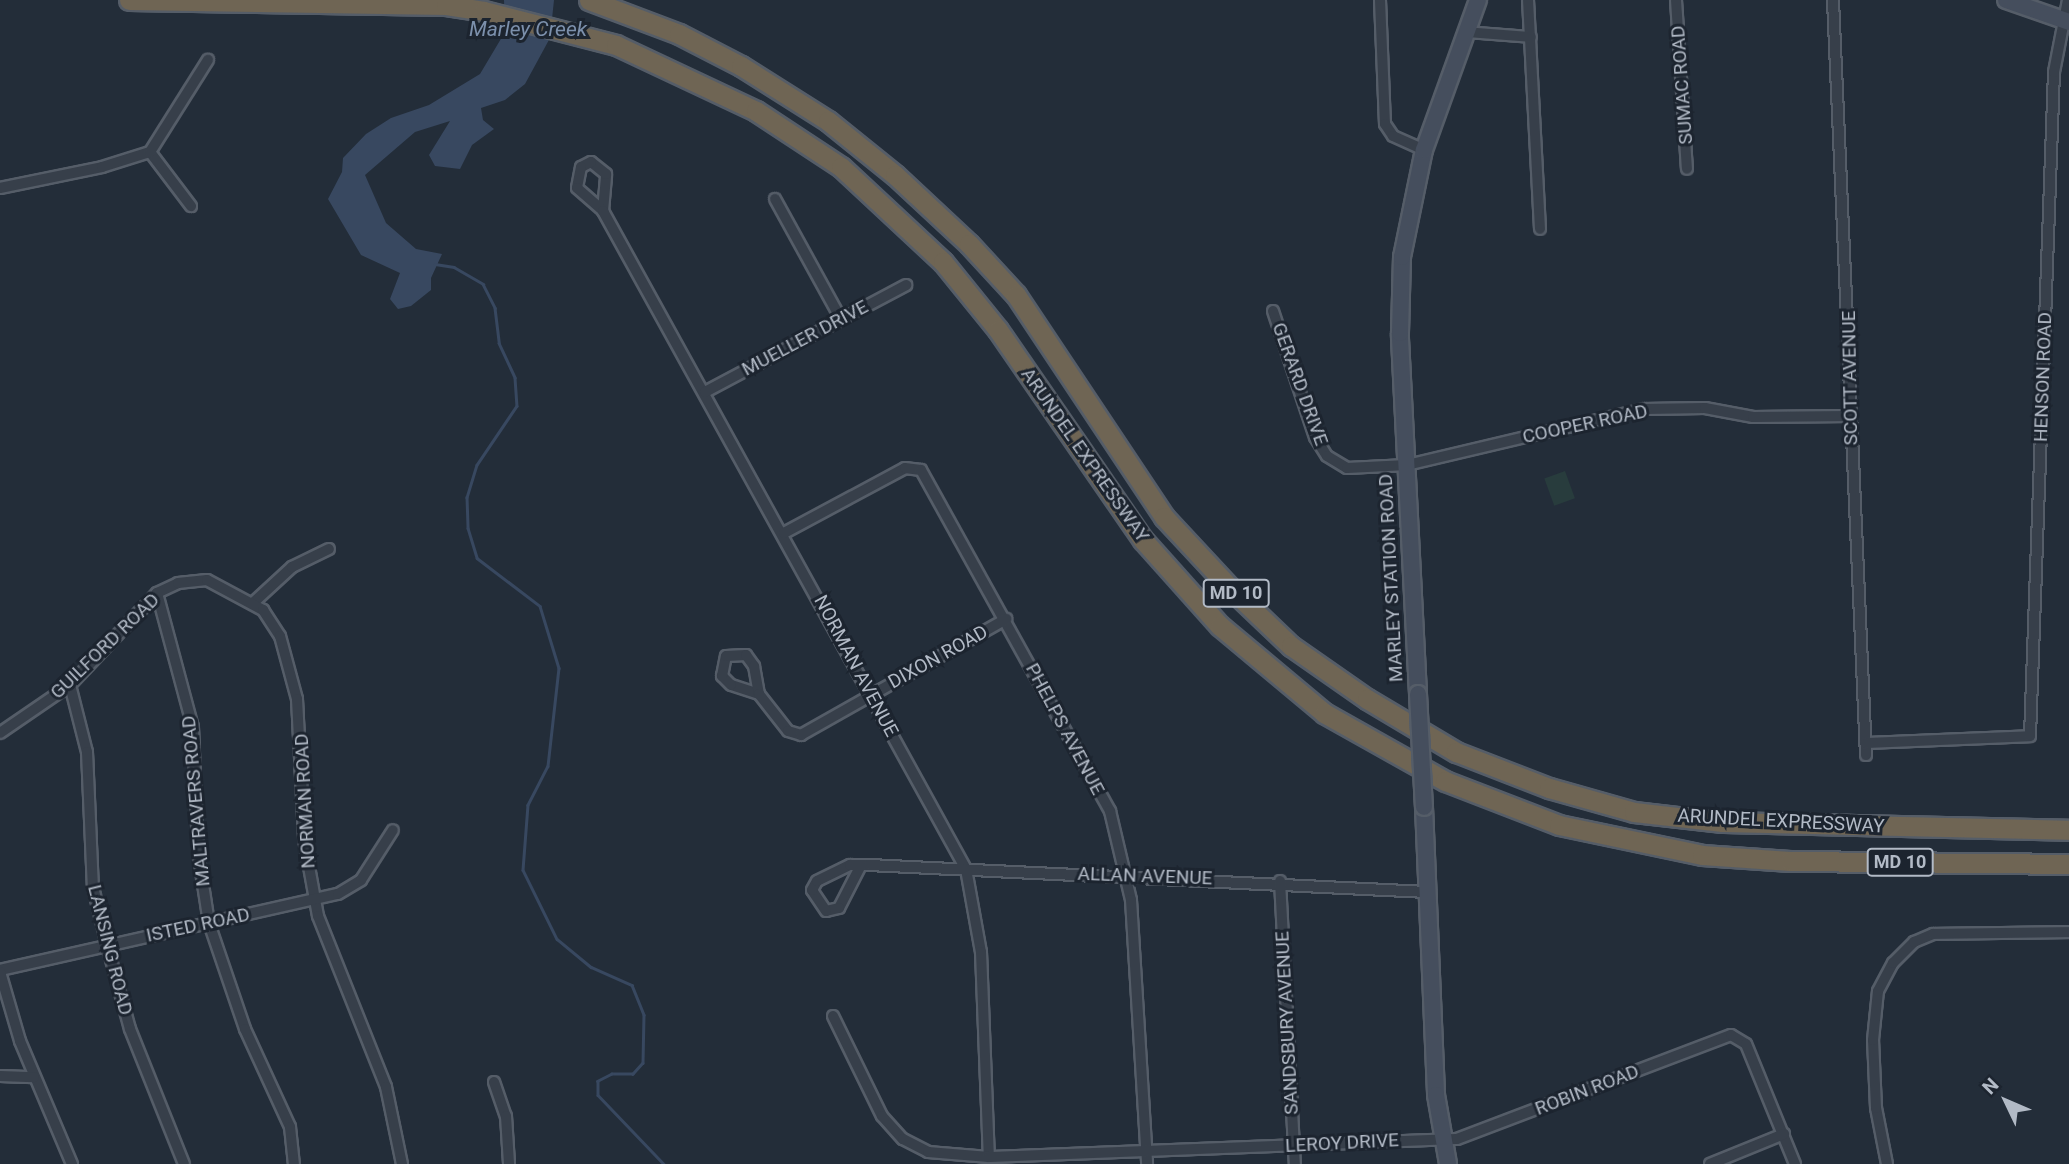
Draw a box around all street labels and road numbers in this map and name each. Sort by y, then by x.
street label: SUMAC ROAD [1666,25,1698,145]
street label: MUELLER DRIVE [738,295,872,381]
street label: SCOTT AVENUE [1837,310,1863,446]
street label: HENSON ROAD [2029,312,2057,442]
street label: GERARD DRIVE [1267,320,1333,448]
street label: ARUNDEL EXPRESSWAY [1016,364,1154,546]
street label: COOPER ROAD [1520,400,1650,448]
street label: MARLEY STATION ROAD [1374,473,1408,683]
road number: MD 10 [1201,578,1271,608]
street label: GUILFORD ROAD [46,588,164,704]
street label: NORMAN AVENUE [809,591,903,741]
street label: DIXON ROAD [884,620,992,694]
street label: PHELPS AVENUE [1021,659,1109,799]
street label: MALTRAVERS ROAD [177,715,215,887]
street label: NORMAN ROAD [290,733,320,869]
street label: ARUNDEL EXPRESSWAY [1677,804,1885,838]
road number: MD 10 [1865,848,1935,876]
street label: ALLAN AVENUE [1077,862,1213,890]
street label: LANSING ROAD [83,882,137,1018]
street label: ISTED ROAD [144,903,252,947]
street label: SANDSBURY AVENUE [1271,931,1303,1115]
street label: ROBIN ROAD [1532,1060,1642,1120]
street label: LEROY DRIVE [1285,1129,1399,1157]

